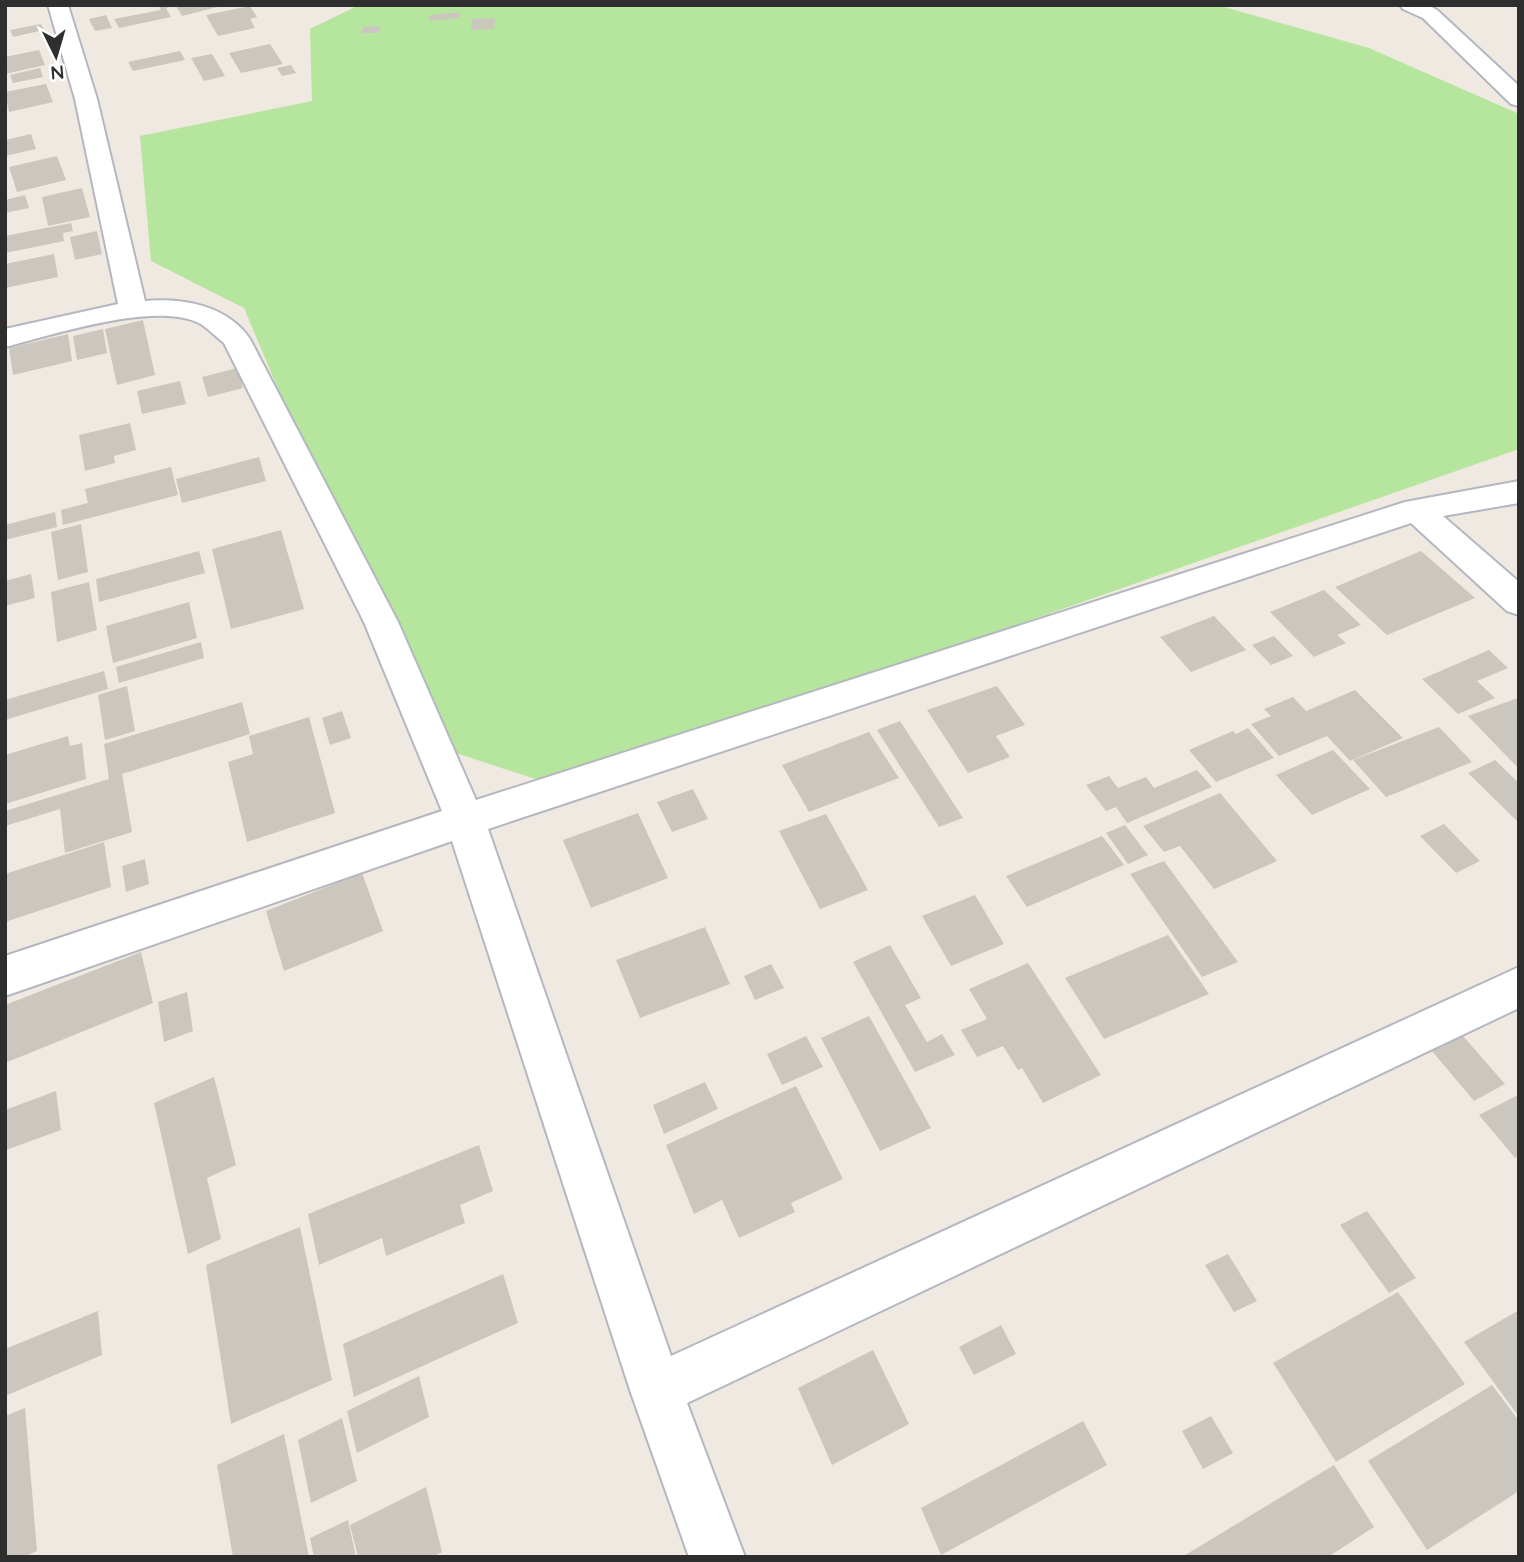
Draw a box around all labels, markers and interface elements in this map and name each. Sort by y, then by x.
north arrow [21,21,91,91]
text: N [49,60,65,85]

